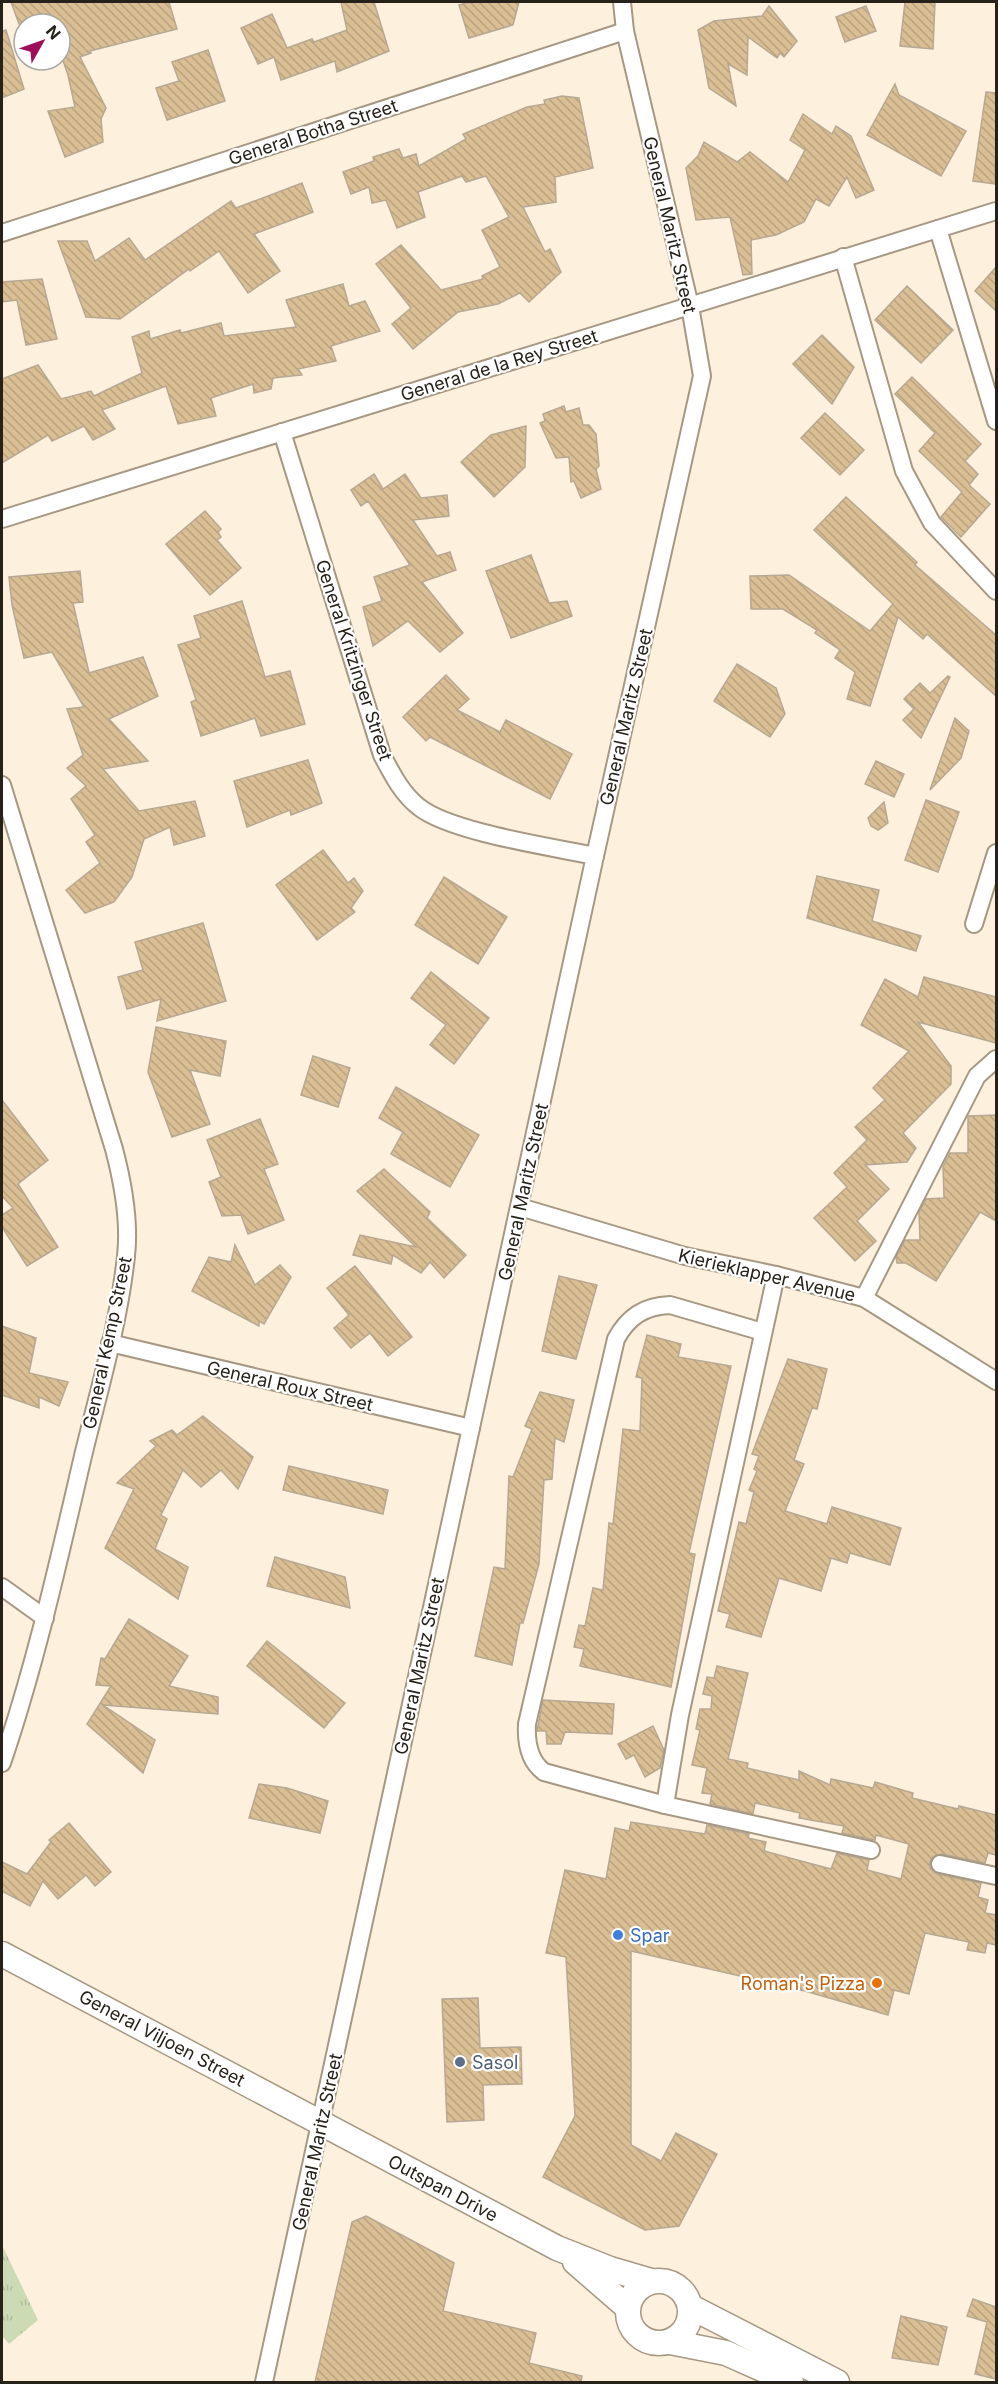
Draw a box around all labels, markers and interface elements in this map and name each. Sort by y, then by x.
north arrow [12,12,72,72]
text: N [42,21,65,43]
street label: General Botha Street [226,95,400,169]
street label: General Maritz Street [639,135,701,316]
street label: General de la Rey Street [398,325,600,405]
street label: General Kritzinger Street [312,557,396,763]
street label: General Maritz Street [595,626,657,807]
street label: General Maritz Street [494,1101,552,1283]
street label: Kierieklapper Avenue [676,1244,858,1306]
street label: General Kemp Street [78,1255,136,1431]
street label: General Roux Street [205,1357,375,1415]
street label: General Maritz Street [390,1575,448,1757]
place label: Spar [630,1925,670,1946]
marker: Spar [611,1928,625,1942]
place label: Roman's Pizza [741,1973,865,1994]
marker: Roman's Pizza [870,1976,884,1990]
street label: General Viljoen Street [76,1985,249,2091]
street label: General Maritz Street [288,2051,346,2233]
place label: Sasol [472,2052,518,2073]
marker: Sasol [453,2055,467,2069]
street label: Outspan Drive [385,2150,501,2226]

